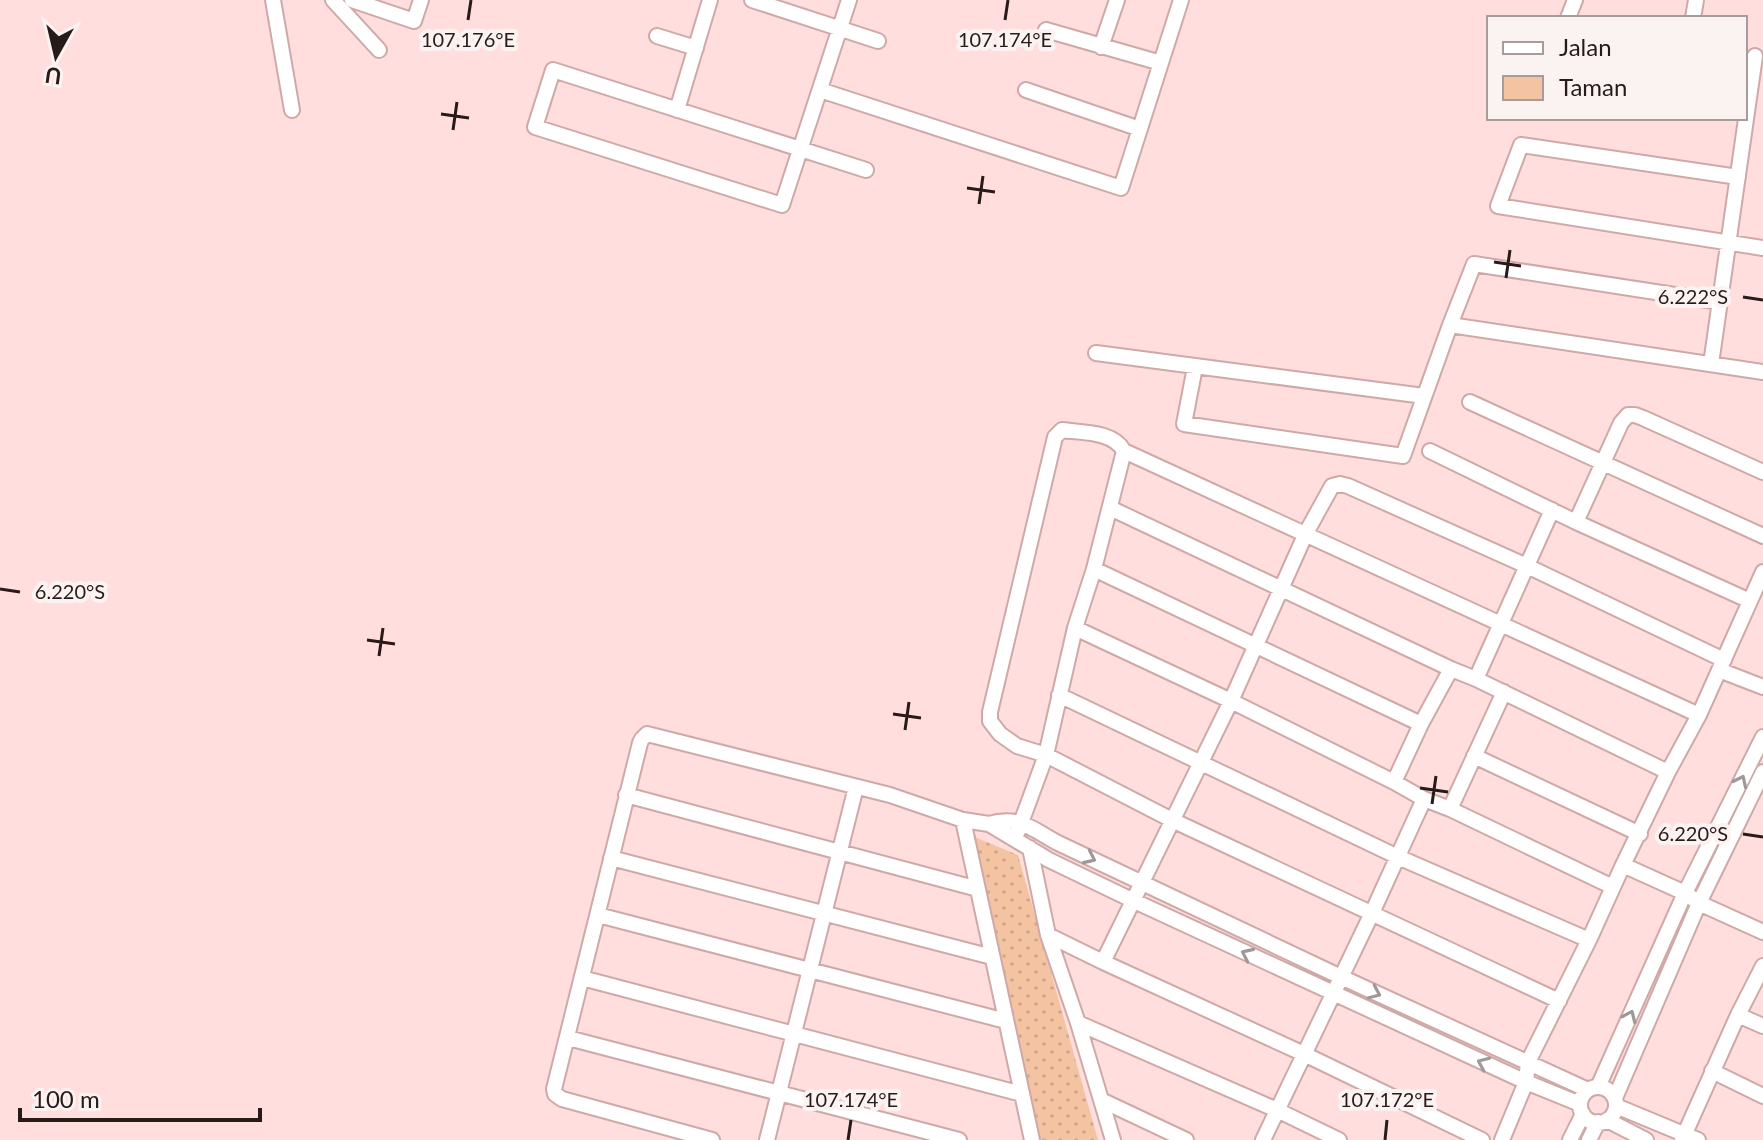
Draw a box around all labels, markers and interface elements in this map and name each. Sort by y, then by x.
north arrow [16,16,96,96]
legend [1487,16,1747,120]
text: 107.176°E [421,27,515,51]
text: 107.174°E [958,27,1052,51]
text: Jalan [1559,32,1612,61]
text: U [43,62,63,91]
text: Taman [1559,72,1627,101]
text: 6.222°S [1658,284,1728,308]
text: 6.220°S [35,579,105,603]
one-way arrow [1731,774,1747,789]
text: 6.220°S [1658,821,1728,845]
one-way arrow [1081,848,1096,864]
one-way arrow [1240,948,1255,964]
one-way arrow [1367,983,1382,999]
one-way arrow [1620,1009,1636,1024]
one-way arrow [1477,1056,1491,1072]
scale bar [20,1072,260,1122]
text: 100 m [32,1084,100,1113]
text: 107.174°E [804,1087,898,1111]
text: 107.172°E [1340,1087,1434,1111]

